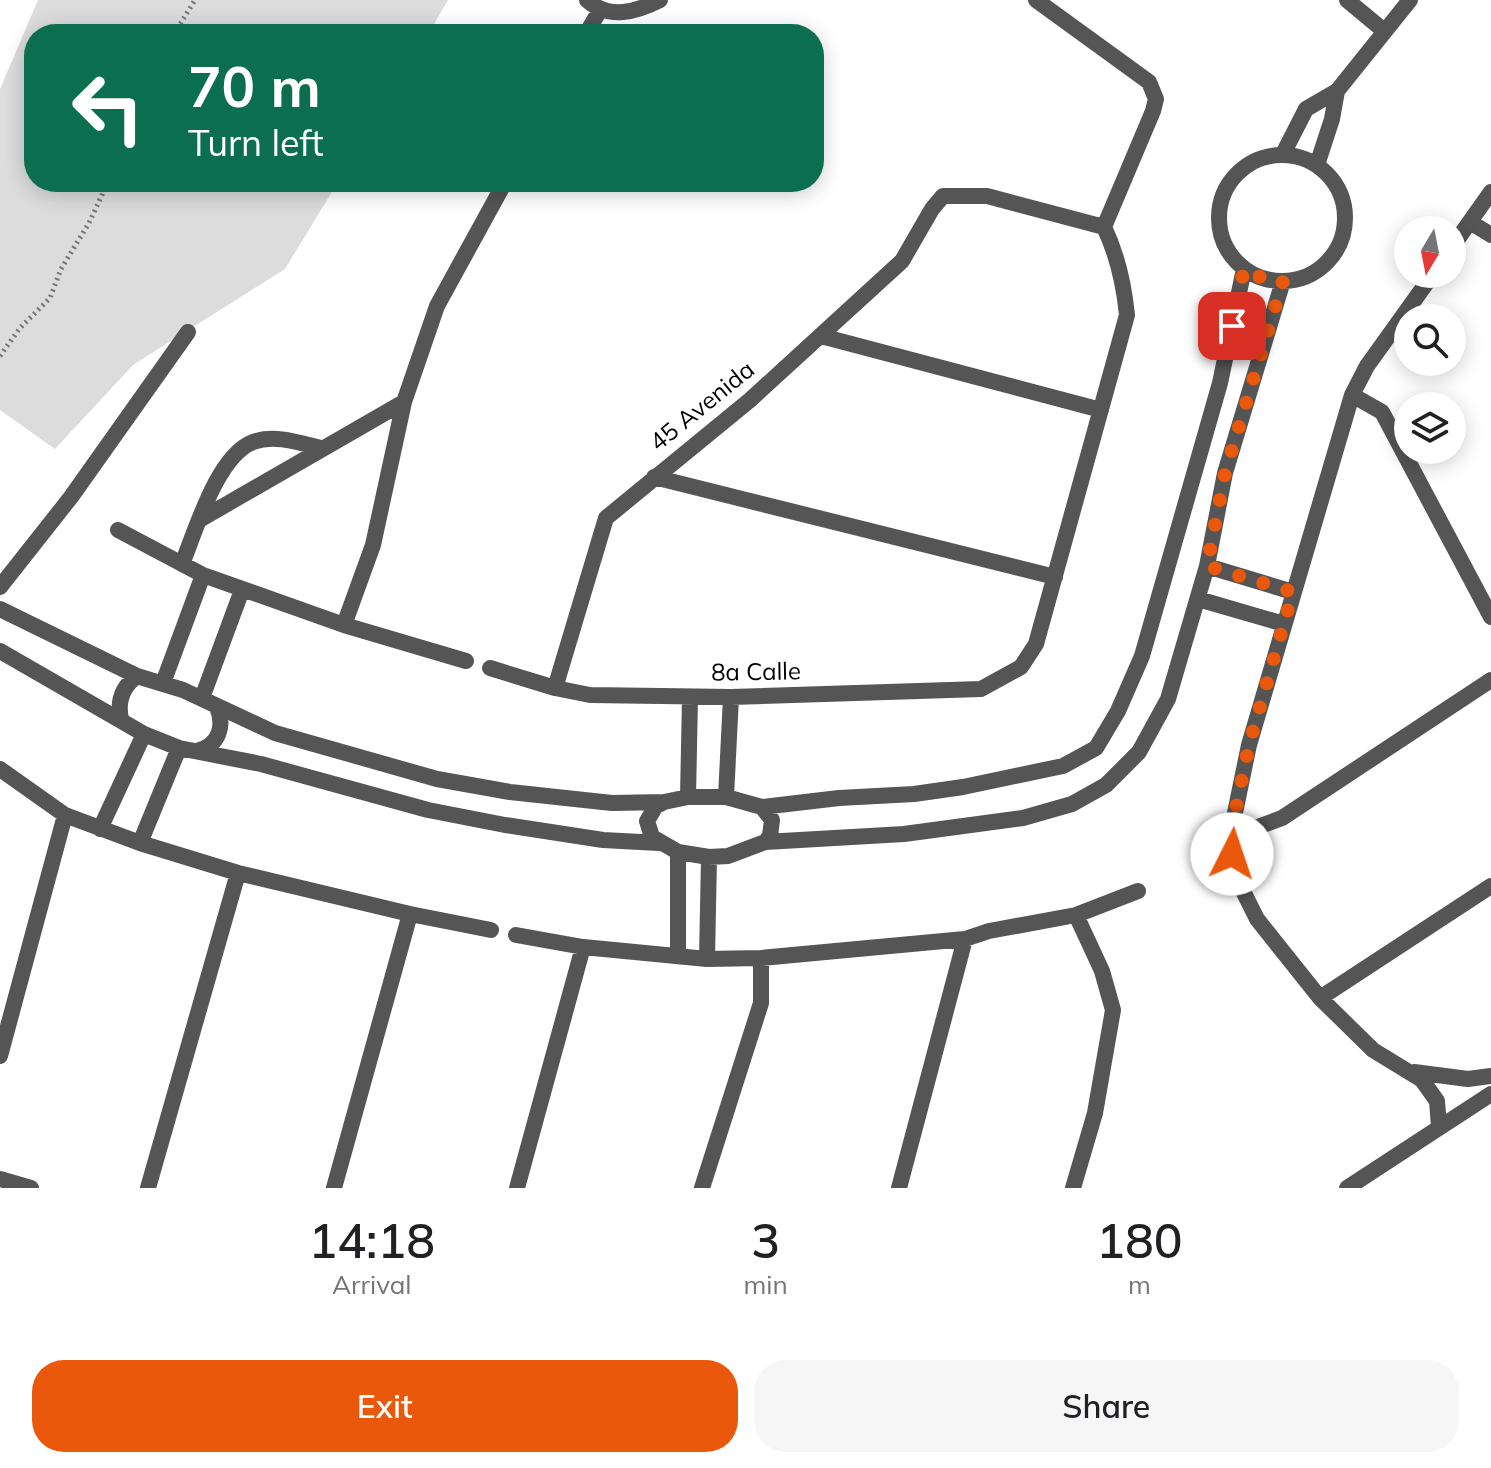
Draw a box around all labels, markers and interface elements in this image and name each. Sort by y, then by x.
text: 70 m [188,51,321,121]
icon: left [56,56,160,160]
text: Turn left [188,120,324,165]
north arrow [1394,216,1466,288]
map controls [1394,216,1466,464]
pin [1198,292,1266,360]
icon: arrive [1210,304,1254,348]
button: search [1394,304,1466,376]
street label: 45 Avenida [643,354,760,457]
button: layers [1394,392,1466,464]
street label: 8a Calle [711,655,801,687]
position arrow [1190,812,1274,896]
text: 14:18 [308,1210,435,1270]
text: 3 [751,1210,780,1270]
text: 180 [1096,1210,1183,1270]
text: Arrival [332,1268,411,1301]
text: min [743,1268,788,1301]
text: m [1128,1268,1151,1301]
button: Exit [32,1360,738,1452]
button: Share [754,1360,1459,1452]

